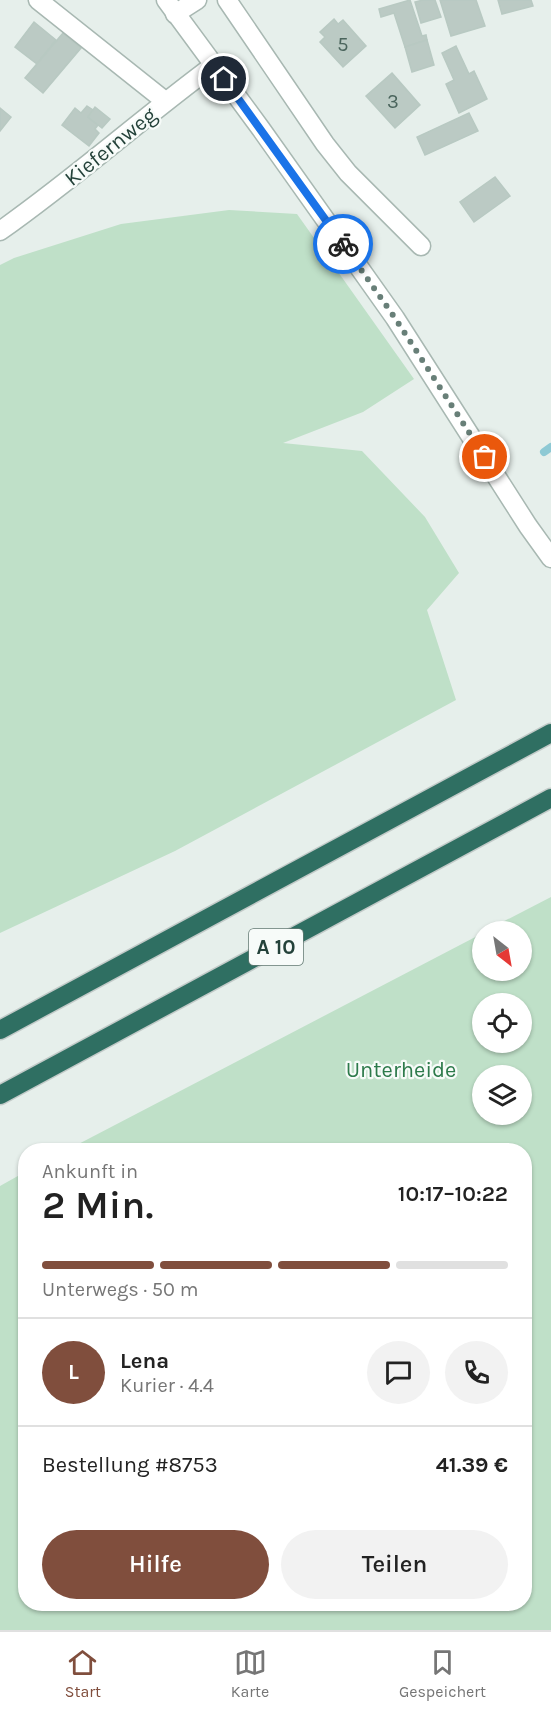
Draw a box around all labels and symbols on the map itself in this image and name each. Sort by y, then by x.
house number: 5 [337,33,349,56]
pin [198,53,249,104]
house number: 3 [387,90,399,113]
street label: Kiefernweg [59,101,162,192]
courier [313,214,373,274]
pin [459,431,510,482]
north arrow [472,921,532,981]
road number: A 10 [249,929,303,965]
park label: Unterheide [346,1057,456,1083]

